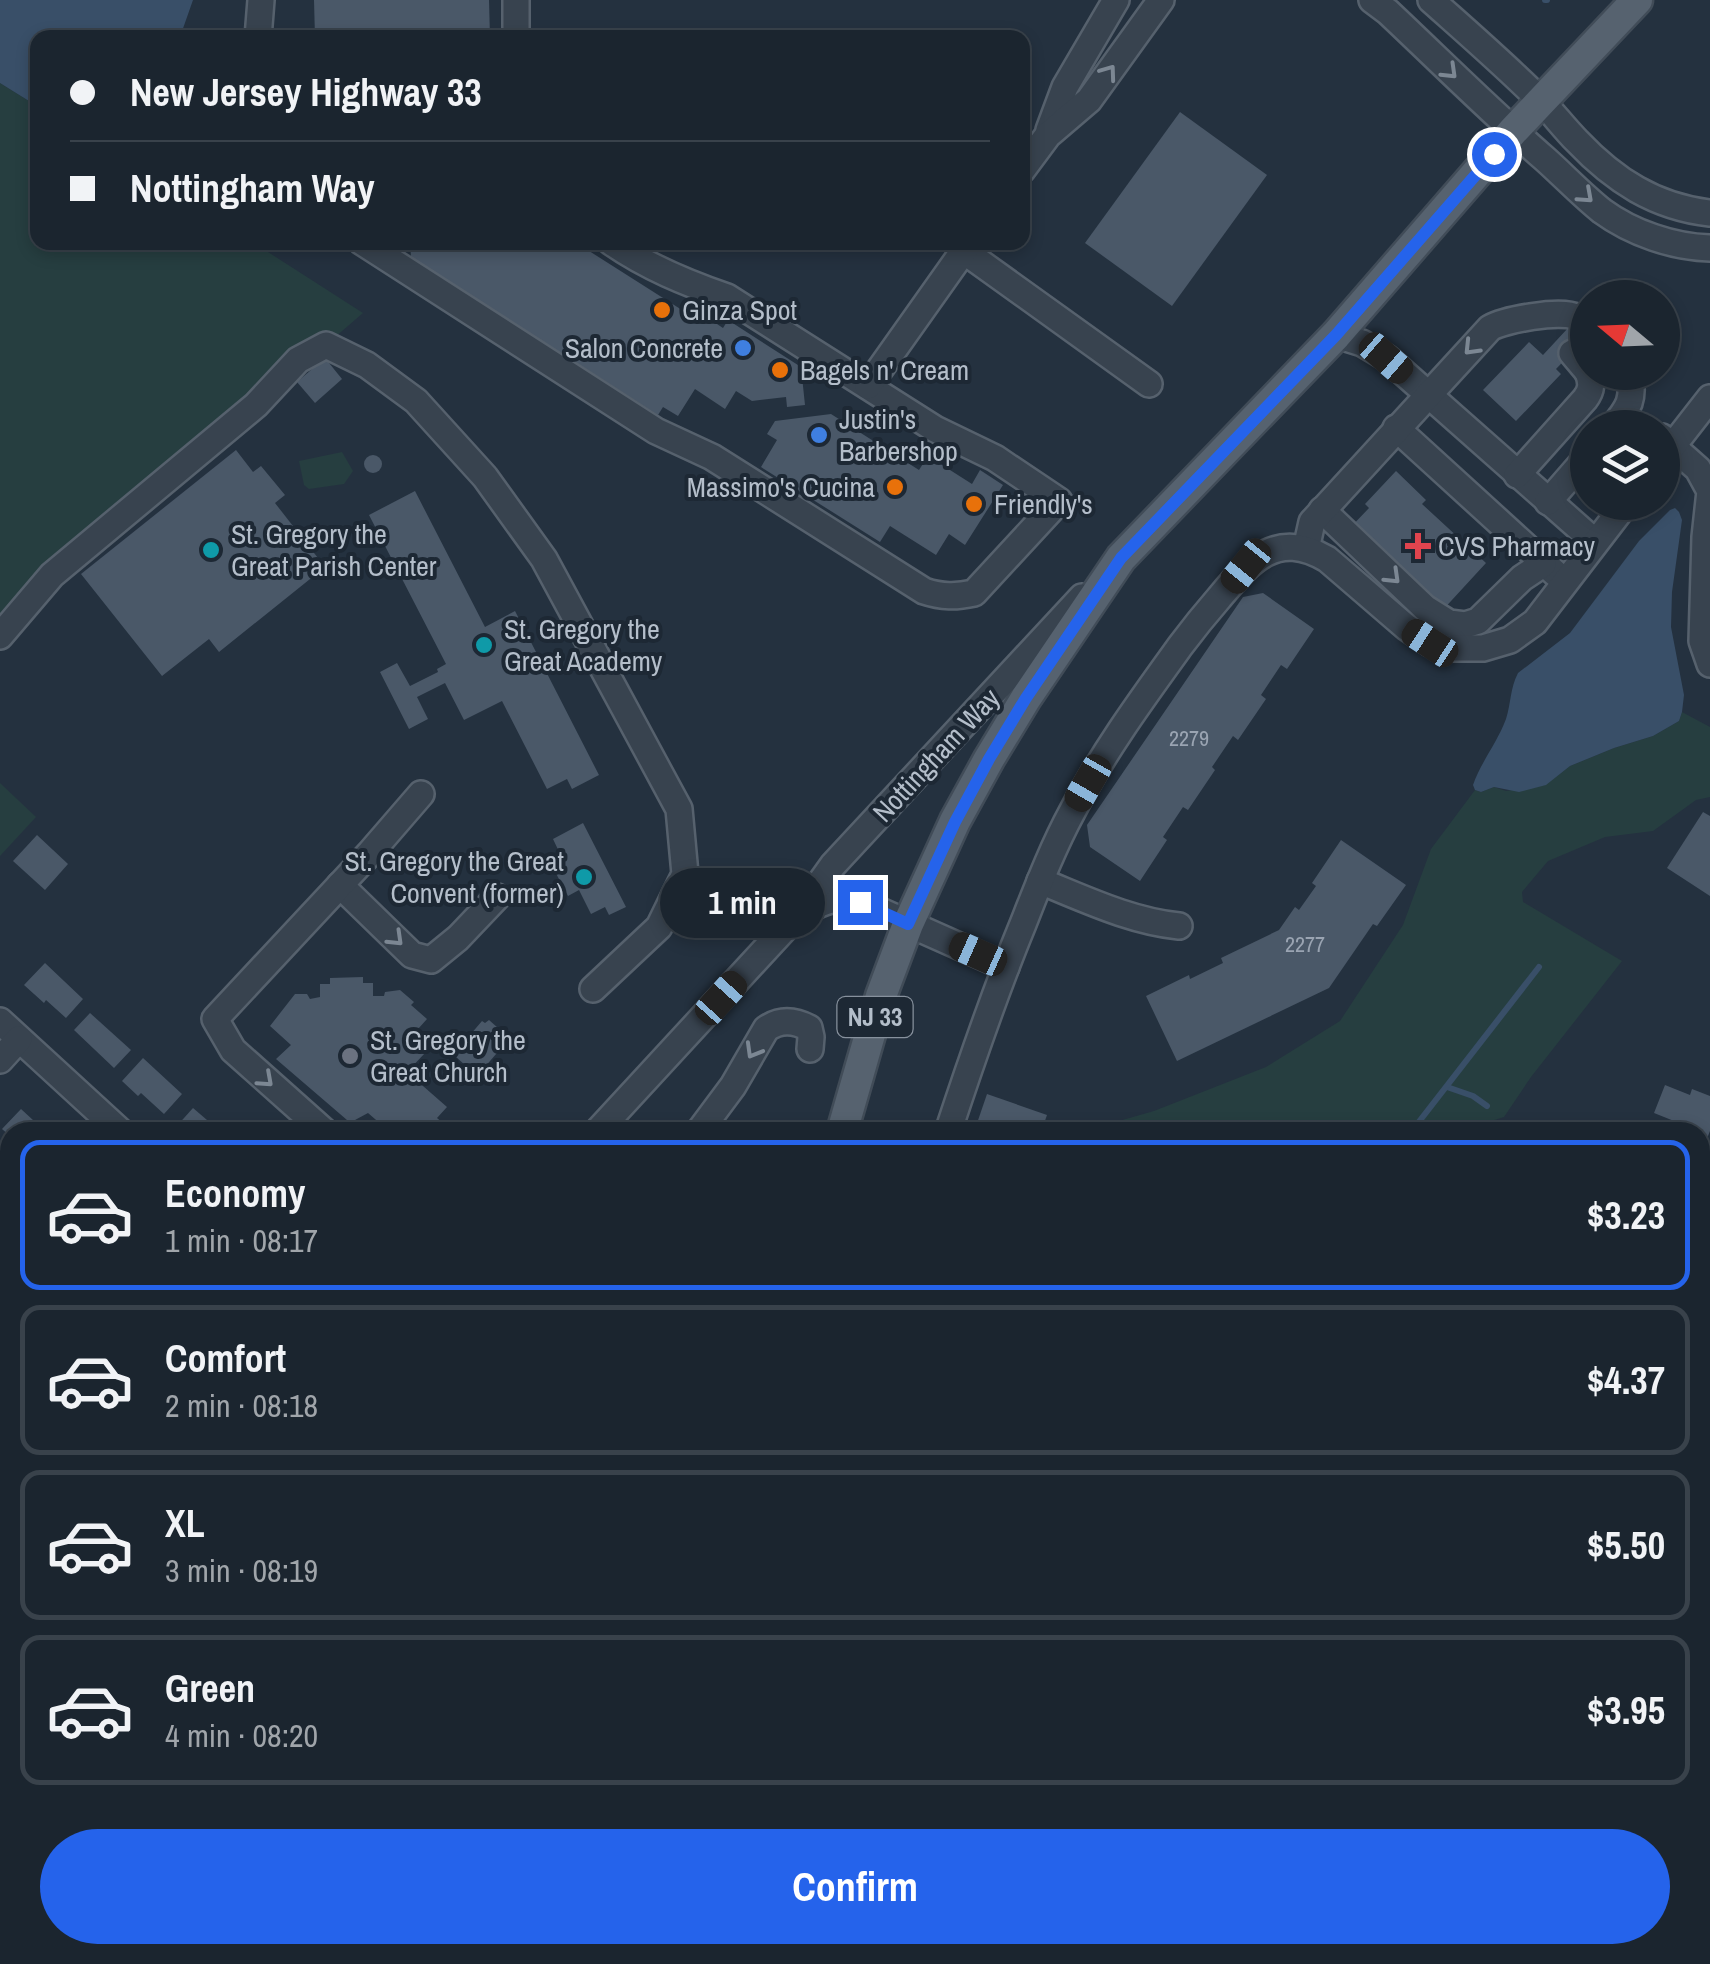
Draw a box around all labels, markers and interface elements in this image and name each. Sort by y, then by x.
one-way arrow [1439,60,1457,78]
one-way arrow [1097,65,1115,83]
text: New Jersey Highway 33 [130,67,482,118]
route start [1472,132,1517,177]
text: Nottingham Way [130,163,375,214]
one-way arrow [1574,185,1593,203]
north arrow [1570,280,1680,390]
map controls [1570,280,1680,520]
place label: Ginza Spot [682,291,797,329]
marker: Ginza Spot [651,299,673,321]
car [1354,327,1418,389]
place label: Salon Concrete [565,329,723,367]
marker: Salon Concrete [732,337,754,359]
one-way arrow [1465,337,1483,355]
place label: Bagels n' Cream [800,351,969,389]
marker: Bagels n' Cream [769,359,791,381]
place label: Justin's Barbershop [839,400,958,470]
button: layers [1570,410,1680,520]
marker: Justin's Barbershop [808,424,830,446]
place label: Massimo's Cucina [687,468,875,506]
marker: Massimo's Cucina [884,476,906,498]
place label: Friendly's [994,485,1093,523]
marker: Friendly's [963,493,985,515]
place label: St. Gregory the Great Parish Center [231,515,437,585]
place label: CVS Pharmacy [1438,527,1595,565]
car [1215,533,1277,599]
marker: CVS Pharmacy [1407,535,1429,557]
marker: St. Gregory the Great Parish Center [200,539,222,561]
one-way arrow [1381,565,1399,583]
place label: St. Gregory the Great Academy [504,610,663,680]
car [1397,614,1463,672]
marker: St. Gregory the Great Academy [473,634,495,656]
street label: Nottingham Way [864,679,1008,830]
house number: 2279 [1169,723,1209,753]
car [1060,750,1116,816]
place label: St. Gregory the Great Convent (former) [344,842,564,912]
marker: St. Gregory the Great Convent (former) [573,866,595,888]
callout: 1 min [660,867,825,937]
route end [838,880,883,925]
text: 1 min [708,881,777,924]
one-way arrow [384,928,402,946]
car [944,928,1012,980]
house number: 2277 [1285,929,1325,959]
car [690,966,752,1030]
road number: NJ 33 [838,997,912,1037]
place label: St. Gregory the Great Church [370,1021,526,1091]
one-way arrow [746,1041,765,1059]
marker: St. Gregory the Great Church [339,1045,361,1067]
one-way arrow [254,1068,273,1086]
text: Economy [165,1168,305,1219]
icon: car [45,1170,135,1260]
text: $3.23 [1587,1190,1665,1241]
text: 1 min · 08:17 [165,1219,318,1262]
text: Comfort [165,1333,286,1384]
icon: car [45,1335,135,1425]
text: $4.37 [1587,1355,1665,1406]
text: 2 min · 08:18 [165,1384,318,1427]
text: XL [165,1498,205,1549]
icon: car [45,1500,135,1590]
text: $5.50 [1587,1520,1665,1571]
text: 3 min · 08:19 [165,1549,318,1592]
text: Green [165,1663,255,1714]
icon: car [45,1665,135,1755]
text: $3.95 [1587,1685,1665,1736]
text: 4 min · 08:20 [165,1714,318,1757]
button: Confirm [40,1829,1670,1944]

